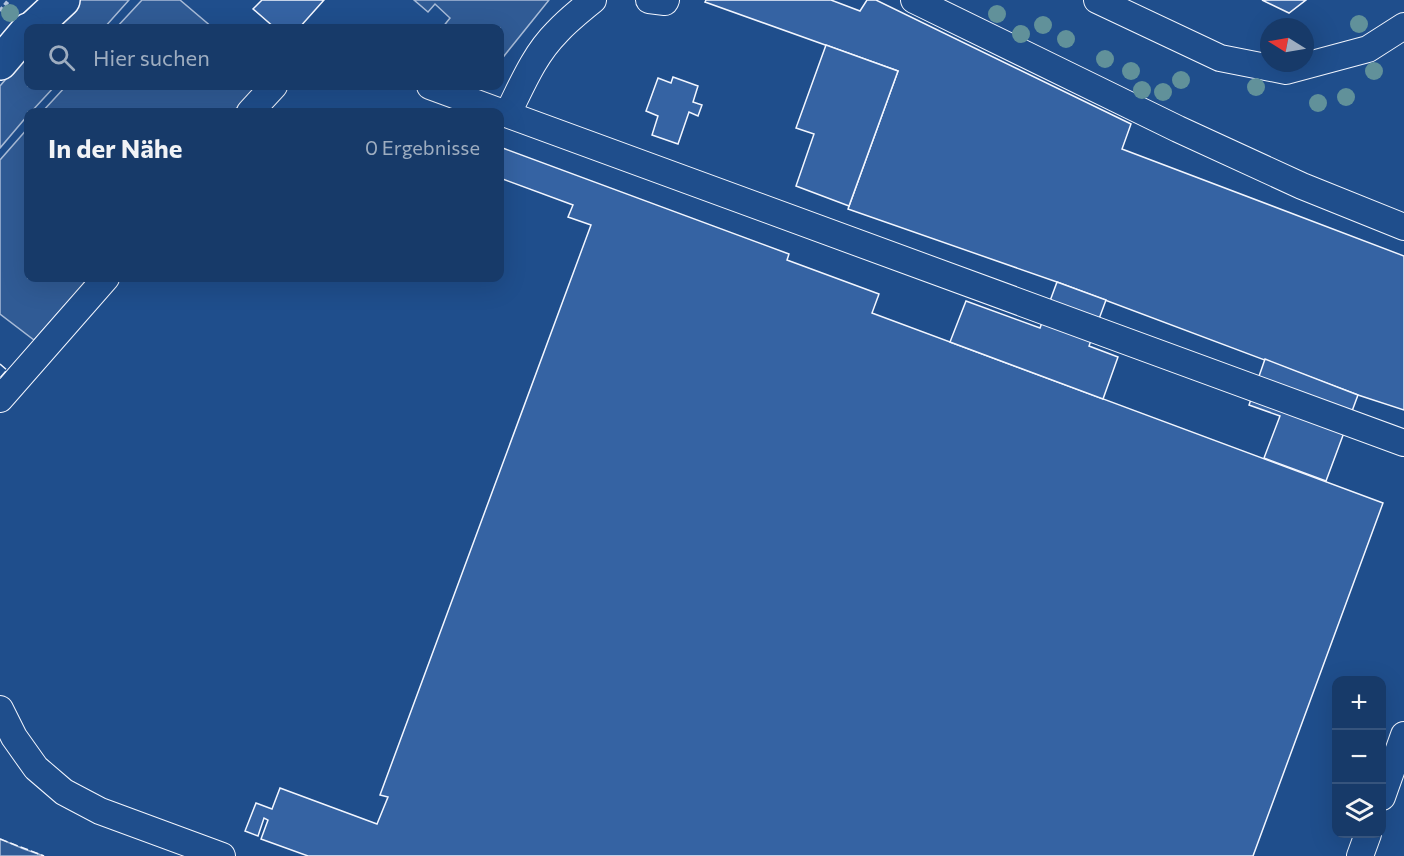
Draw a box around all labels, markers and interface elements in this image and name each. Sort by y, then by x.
north arrow [1260,18,1314,72]
search box [24,24,504,90]
icon: search [45,41,78,74]
text: Hier suchen [93,44,210,71]
text: In der Nähe [48,132,183,163]
text: 0 Ergebnisse [365,135,480,159]
map controls [1332,676,1386,838]
button: + [1332,676,1386,730]
button: − [1332,730,1386,784]
button: layers [1332,784,1386,838]

